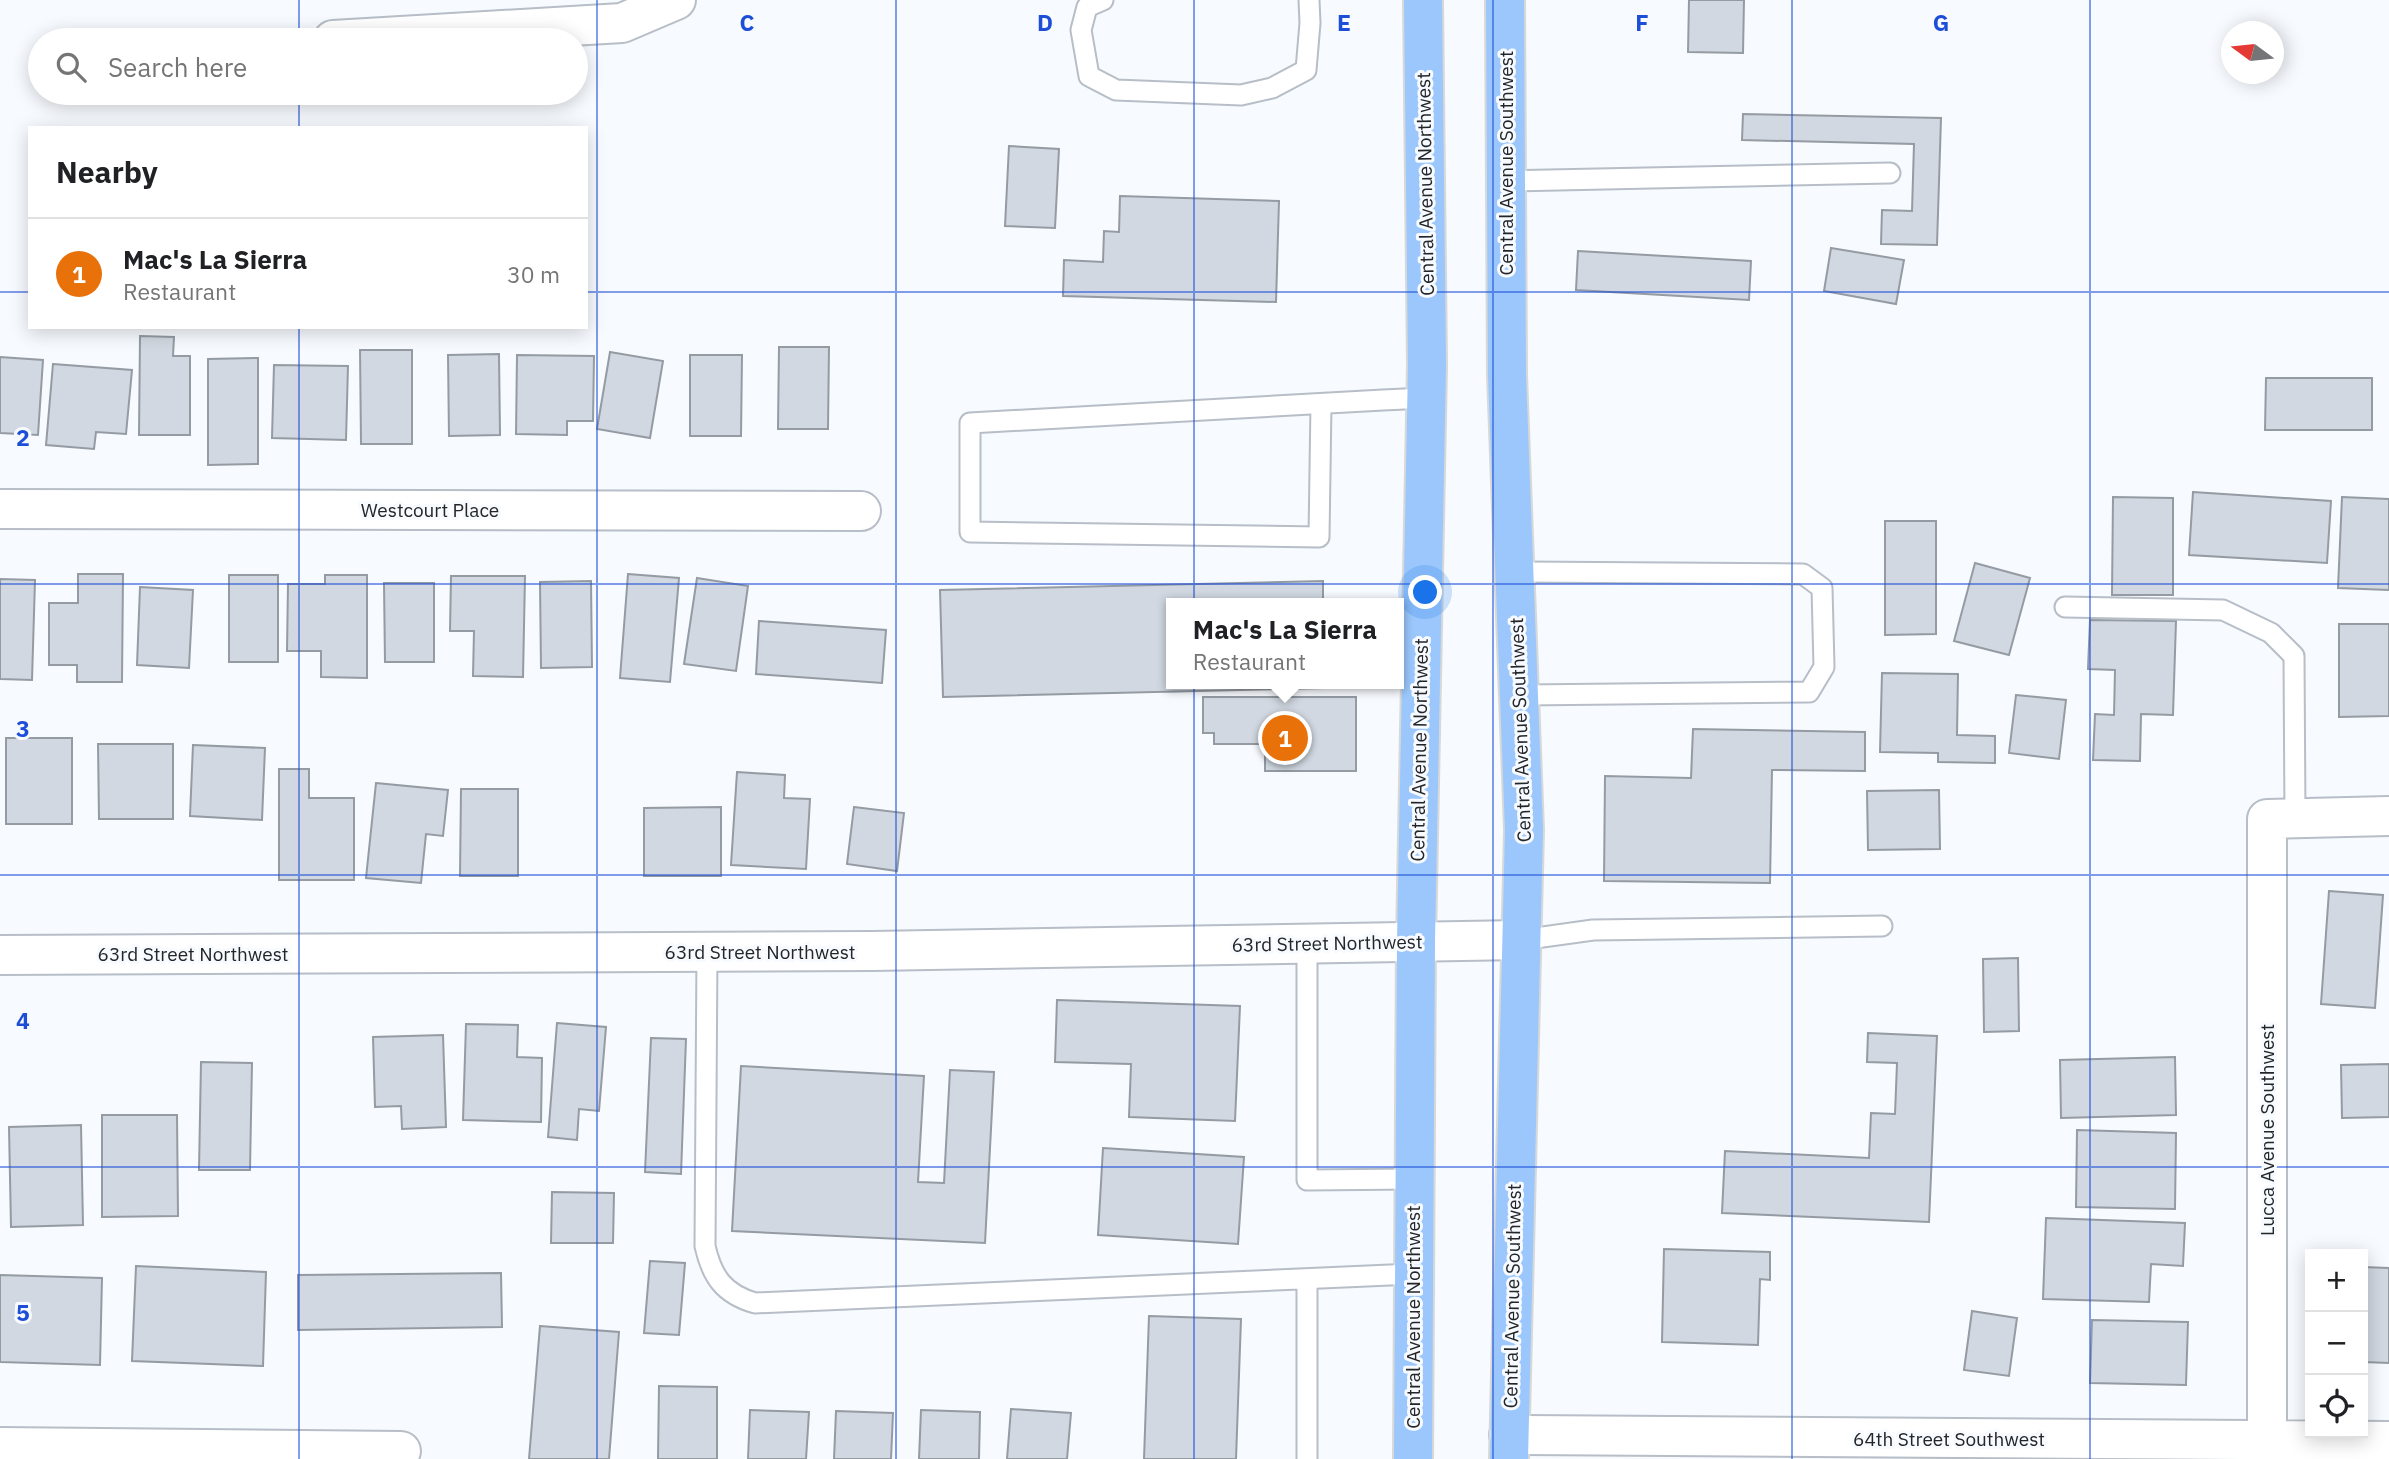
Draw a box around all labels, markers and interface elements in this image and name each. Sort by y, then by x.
text: C [740,7,755,37]
text: D [1037,7,1053,37]
text: E [1337,7,1351,37]
text: F [1635,7,1649,37]
text: G [1933,7,1949,37]
north arrow [2221,21,2284,84]
search box [28,28,588,105]
icon: search [52,48,90,86]
text: Search here [108,50,247,84]
street label: Central Avenue Southwest [1494,51,1518,275]
street label: Central Avenue Northwest [1411,72,1439,296]
text: Nearby [56,152,158,191]
text: Mac's La Sierra [123,242,307,276]
text: 1 [72,259,86,289]
text: 30 m [507,259,560,289]
text: Restaurant [123,276,236,306]
text: 2 [16,422,30,452]
street label: Westcourt Place [361,498,499,522]
your location [1408,575,1442,609]
popup [1166,598,1404,689]
text: Mac's La Sierra [1193,612,1377,646]
street label: Central Avenue Southwest [1504,617,1536,843]
street label: Central Avenue Northwest [1405,638,1433,862]
text: Restaurant [1193,646,1306,676]
pin: 1 [1262,712,1308,764]
text: 3 [16,713,30,743]
street label: 63rd Street Northwest [1231,929,1423,957]
street label: 63rd Street Northwest [665,940,855,964]
street label: 63rd Street Northwest [98,942,288,966]
text: 4 [16,1005,30,1035]
street label: Lucca Avenue Southwest [2255,1024,2279,1236]
street label: Central Avenue Southwest [1498,1183,1526,1409]
street label: Central Avenue Northwest [1401,1205,1425,1429]
map controls [2305,1249,2368,1438]
button: + [2305,1249,2368,1312]
text: 5 [16,1297,30,1327]
button: − [2305,1312,2368,1375]
button: locate [2305,1375,2368,1438]
street label: 64th Street Southwest [1853,1427,2045,1451]

